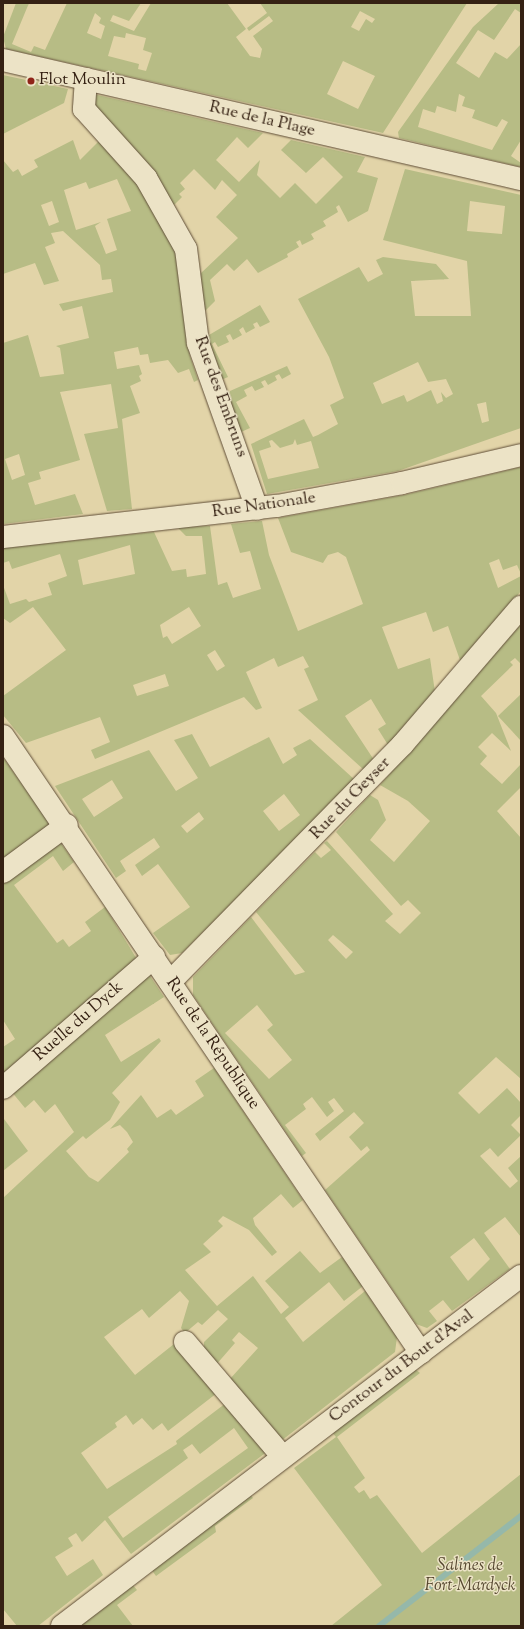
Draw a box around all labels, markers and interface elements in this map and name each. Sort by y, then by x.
place label: Flot Moulin [39,71,126,91]
marker: Flot Moulin [26,76,36,86]
street label: Rue de la Plage [207,98,317,142]
street label: Rue des Embruns [189,334,251,460]
street label: Rue Nationale [211,489,317,523]
street label: Rue du Geyser [307,753,395,845]
street label: Rue de la République [160,974,264,1114]
street label: Ruelle du Dyck [30,978,128,1066]
street label: Contour du Bout d'Aval [326,1306,478,1428]
park label: Salines de Fort-Mardyck [424,1557,516,1597]

